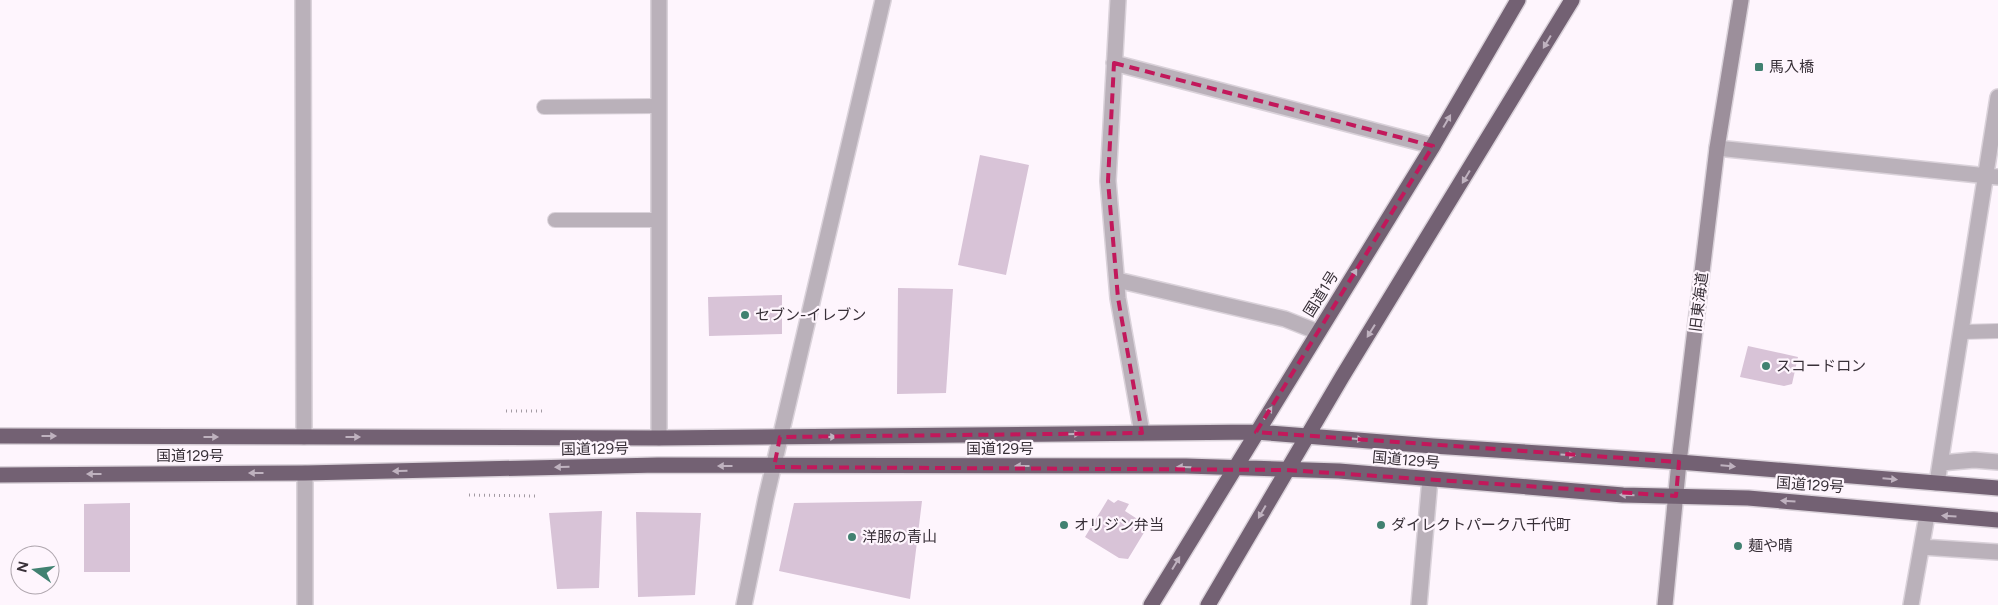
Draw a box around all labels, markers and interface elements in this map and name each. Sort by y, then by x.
one-way arrow [1543,35,1552,48]
place label: 馬入橋 [1769,58,1814,76]
marker: 馬入橋 [1753,61,1765,73]
one-way arrow [1443,115,1452,128]
one-way arrow [1461,171,1470,184]
street label: 国道1号 [1300,268,1342,320]
one-way arrow [1349,268,1358,281]
street label: 旧東海道 [1686,271,1712,333]
place label: セブン-イレブン [755,306,866,324]
marker: セブン-イレブン [739,309,751,321]
one-way arrow [1367,324,1376,337]
place label: スコードロン [1776,357,1866,375]
marker: スコードロン [1760,360,1772,372]
one-way arrow [1263,406,1272,419]
one-way arrow [1065,429,1081,437]
one-way arrow [41,432,57,440]
one-way arrow [821,432,837,440]
one-way arrow [203,433,219,441]
one-way arrow [345,433,361,441]
one-way arrow [1348,435,1364,443]
street label: 国道129号 [561,439,629,459]
street label: 国道129号 [966,440,1034,458]
street label: 国道129号 [156,447,224,465]
street label: 国道129号 [1371,448,1441,472]
one-way arrow [1560,451,1576,459]
one-way arrow [717,462,733,470]
one-way arrow [1013,462,1029,470]
one-way arrow [1176,462,1192,470]
one-way arrow [1720,462,1736,470]
one-way arrow [554,464,570,472]
one-way arrow [392,467,408,475]
one-way arrow [248,469,264,477]
one-way arrow [85,470,101,478]
street label: 国道129号 [1775,474,1845,496]
one-way arrow [1882,476,1898,484]
one-way arrow [1619,491,1635,499]
one-way arrow [1779,496,1795,504]
one-way arrow [1258,505,1267,518]
one-way arrow [1941,512,1957,520]
place label: オリジン弁当 [1074,516,1164,534]
place label: ダイレクトパーク八千代町 [1391,516,1571,534]
marker: オリジン弁当 [1058,519,1070,531]
marker: ダイレクトパーク八千代町 [1375,519,1387,531]
place label: 洋服の青山 [862,528,937,546]
marker: 洋服の青山 [846,531,858,543]
place label: 麺や晴 [1748,537,1793,555]
marker: 麺や晴 [1732,540,1744,552]
north arrow [10,545,60,595]
one-way arrow [1172,557,1181,570]
text: N [13,560,32,574]

